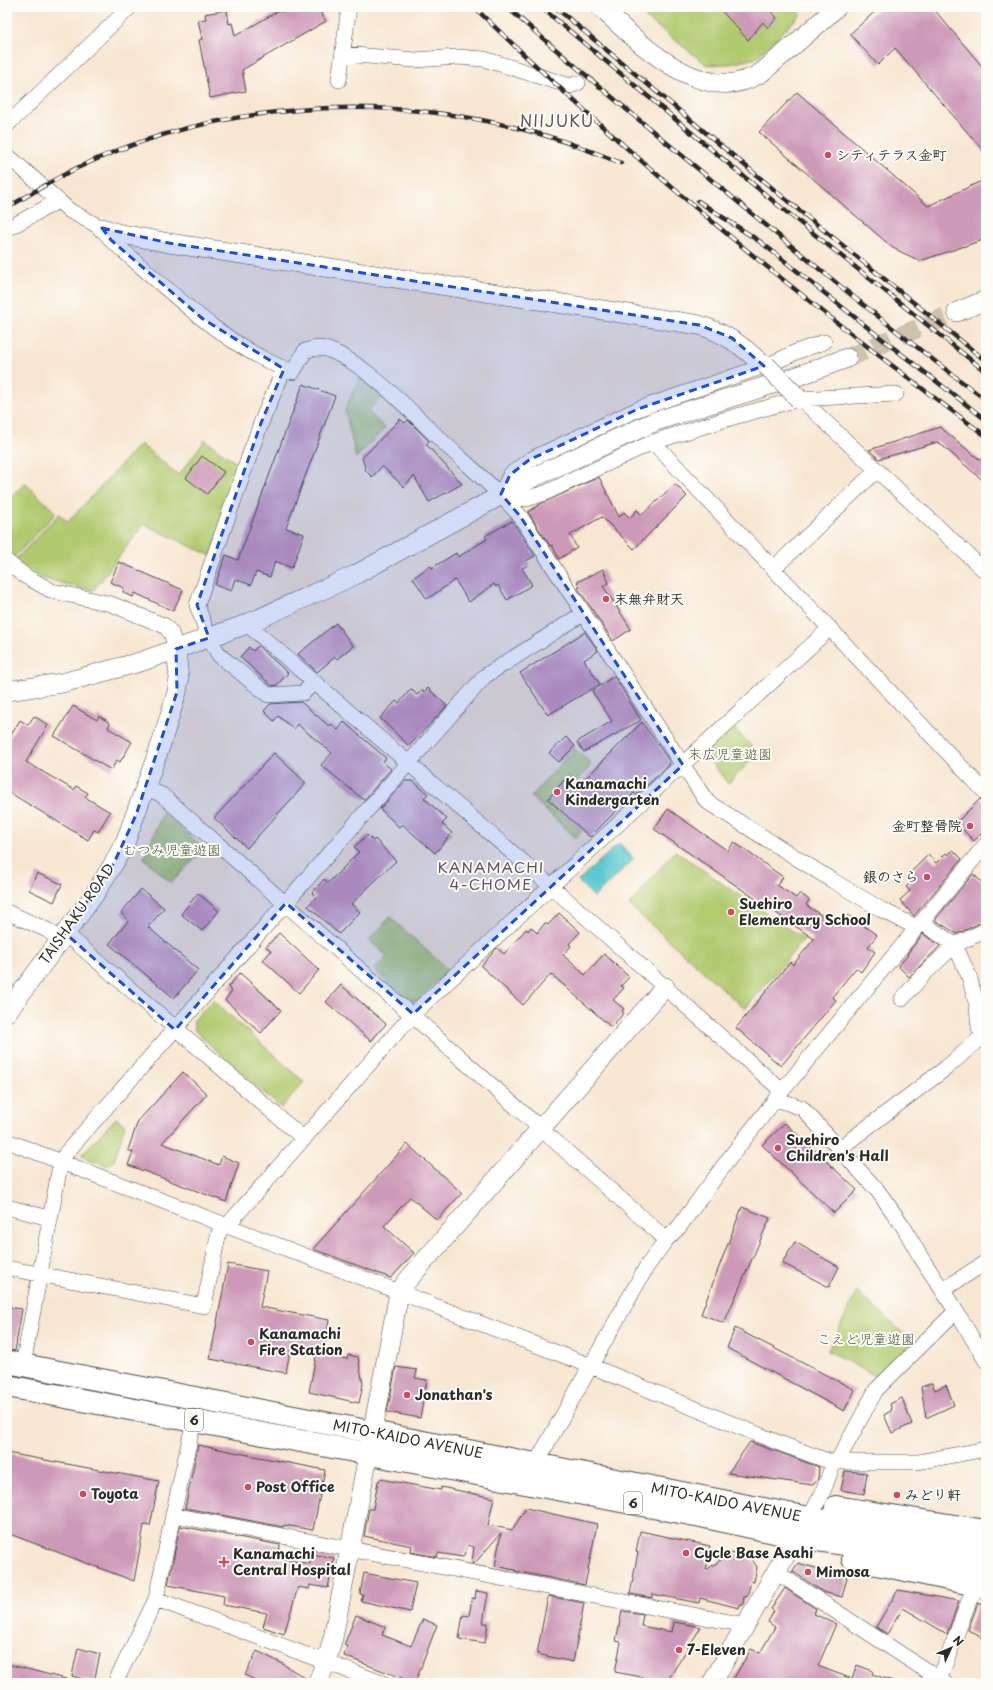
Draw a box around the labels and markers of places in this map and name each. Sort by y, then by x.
place label: シティテラス金町 [836,144,947,165]
marker: シティテラス金町 [823,150,833,160]
place label: 末無弁財天 [614,588,684,609]
marker: 末無弁財天 [601,594,611,604]
place label: Kanamachi Kindergarten [565,773,659,810]
marker: Kanamachi Kindergarten [552,787,562,797]
place label: 金町整骨院 [892,815,962,836]
marker: 金町整骨院 [965,821,975,831]
place label: 銀のさら [863,866,919,887]
marker: 銀のさら [922,872,932,882]
place label: Suehiro Elementary School [739,893,871,930]
marker: Suehiro Elementary School [726,907,736,917]
place label: Suehiro Children's Hall [786,1129,888,1166]
marker: Suehiro Children's Hall [773,1143,783,1153]
place label: Kanamachi Fire Station [259,1323,343,1360]
marker: Kanamachi Fire Station [246,1337,256,1347]
place label: Jonathan's [415,1384,493,1405]
marker: Jonathan's [402,1390,412,1400]
place label: Post Office [256,1476,335,1497]
marker: Post Office [243,1482,253,1492]
place label: Toyota [91,1483,139,1504]
place label: みどり軒 [905,1484,961,1505]
marker: Toyota [78,1489,88,1499]
marker: みどり軒 [892,1490,902,1500]
place label: Cycle Base Asahi [694,1542,813,1563]
place label: Kanamachi Central Hospital [233,1543,351,1580]
marker: Cycle Base Asahi [681,1548,691,1558]
marker: Kanamachi Central Hospital [218,1556,230,1568]
place label: Mimosa [816,1561,871,1582]
marker: Mimosa [803,1567,813,1577]
place label: 7-Eleven [687,1639,746,1660]
marker: 7-Eleven [674,1645,684,1655]

